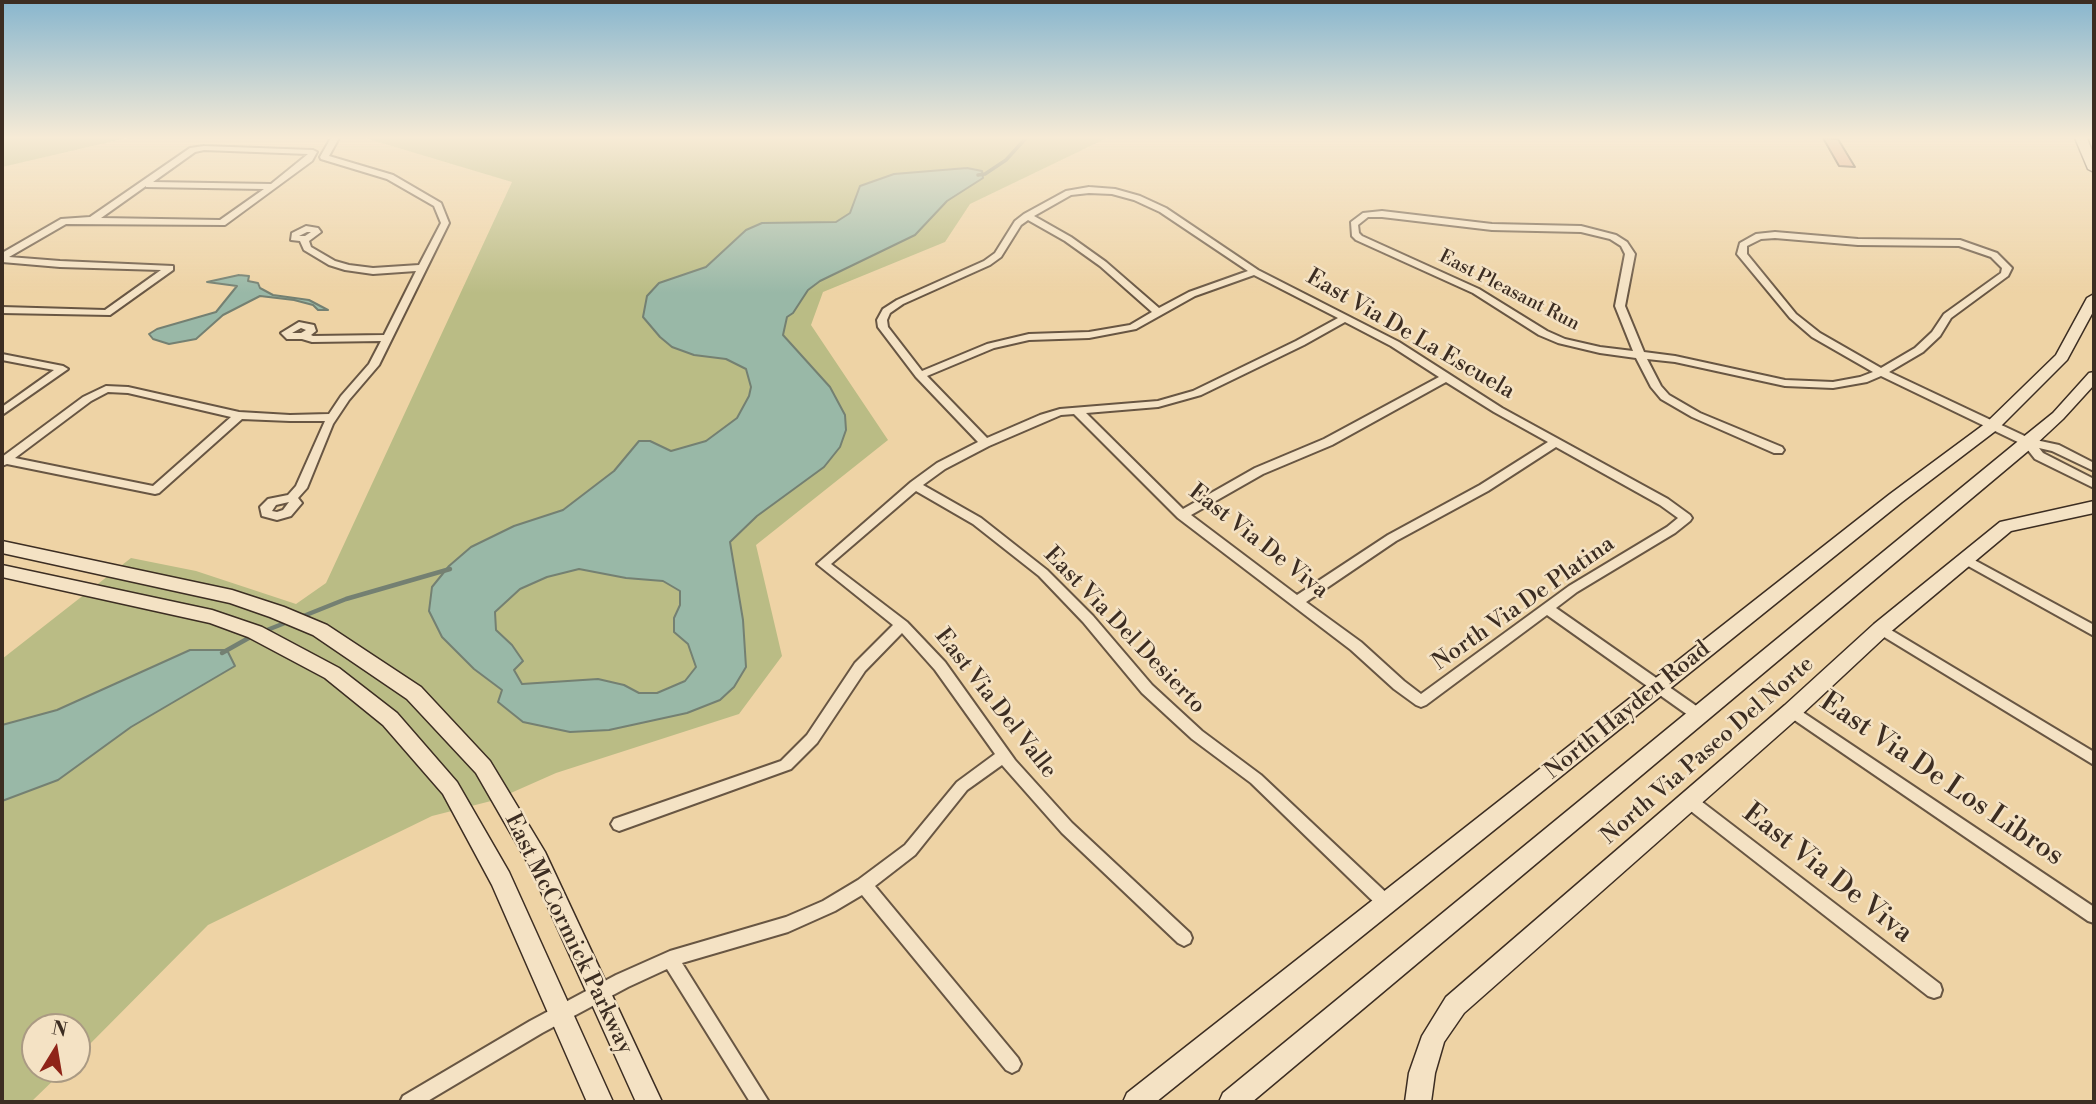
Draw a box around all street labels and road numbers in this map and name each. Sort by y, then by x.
street label: East Pleasant Run [1435,246,1583,336]
street label: East Via De La Escuela [1301,264,1519,406]
street label: East Via De Viva [1183,479,1333,605]
street label: North Via De Platina [1428,531,1620,677]
street label: East Via Del Desierto [1037,542,1211,720]
street label: East Via Del Valle [928,624,1062,784]
street label: North Hayden Road [1540,636,1716,786]
street label: North Via Paseo Del Norte [1596,651,1820,851]
street label: East Via De Los Libros [1813,686,2069,874]
street label: East Via De Viva [1735,797,1919,951]
street label: East McCormick Parkway [498,809,638,1059]

